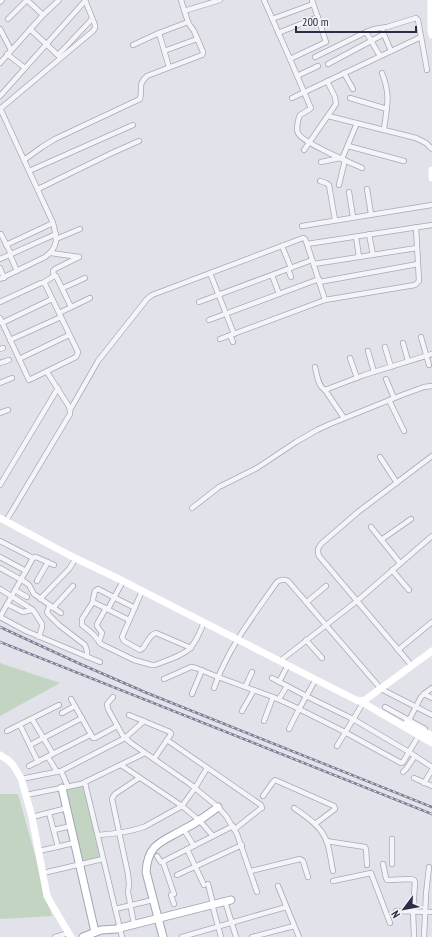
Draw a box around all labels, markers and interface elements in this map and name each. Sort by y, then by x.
scale bar [296,8,416,34]
text: 200 m [302,14,329,29]
north arrow [384,889,424,929]
text: N [388,908,403,921]

